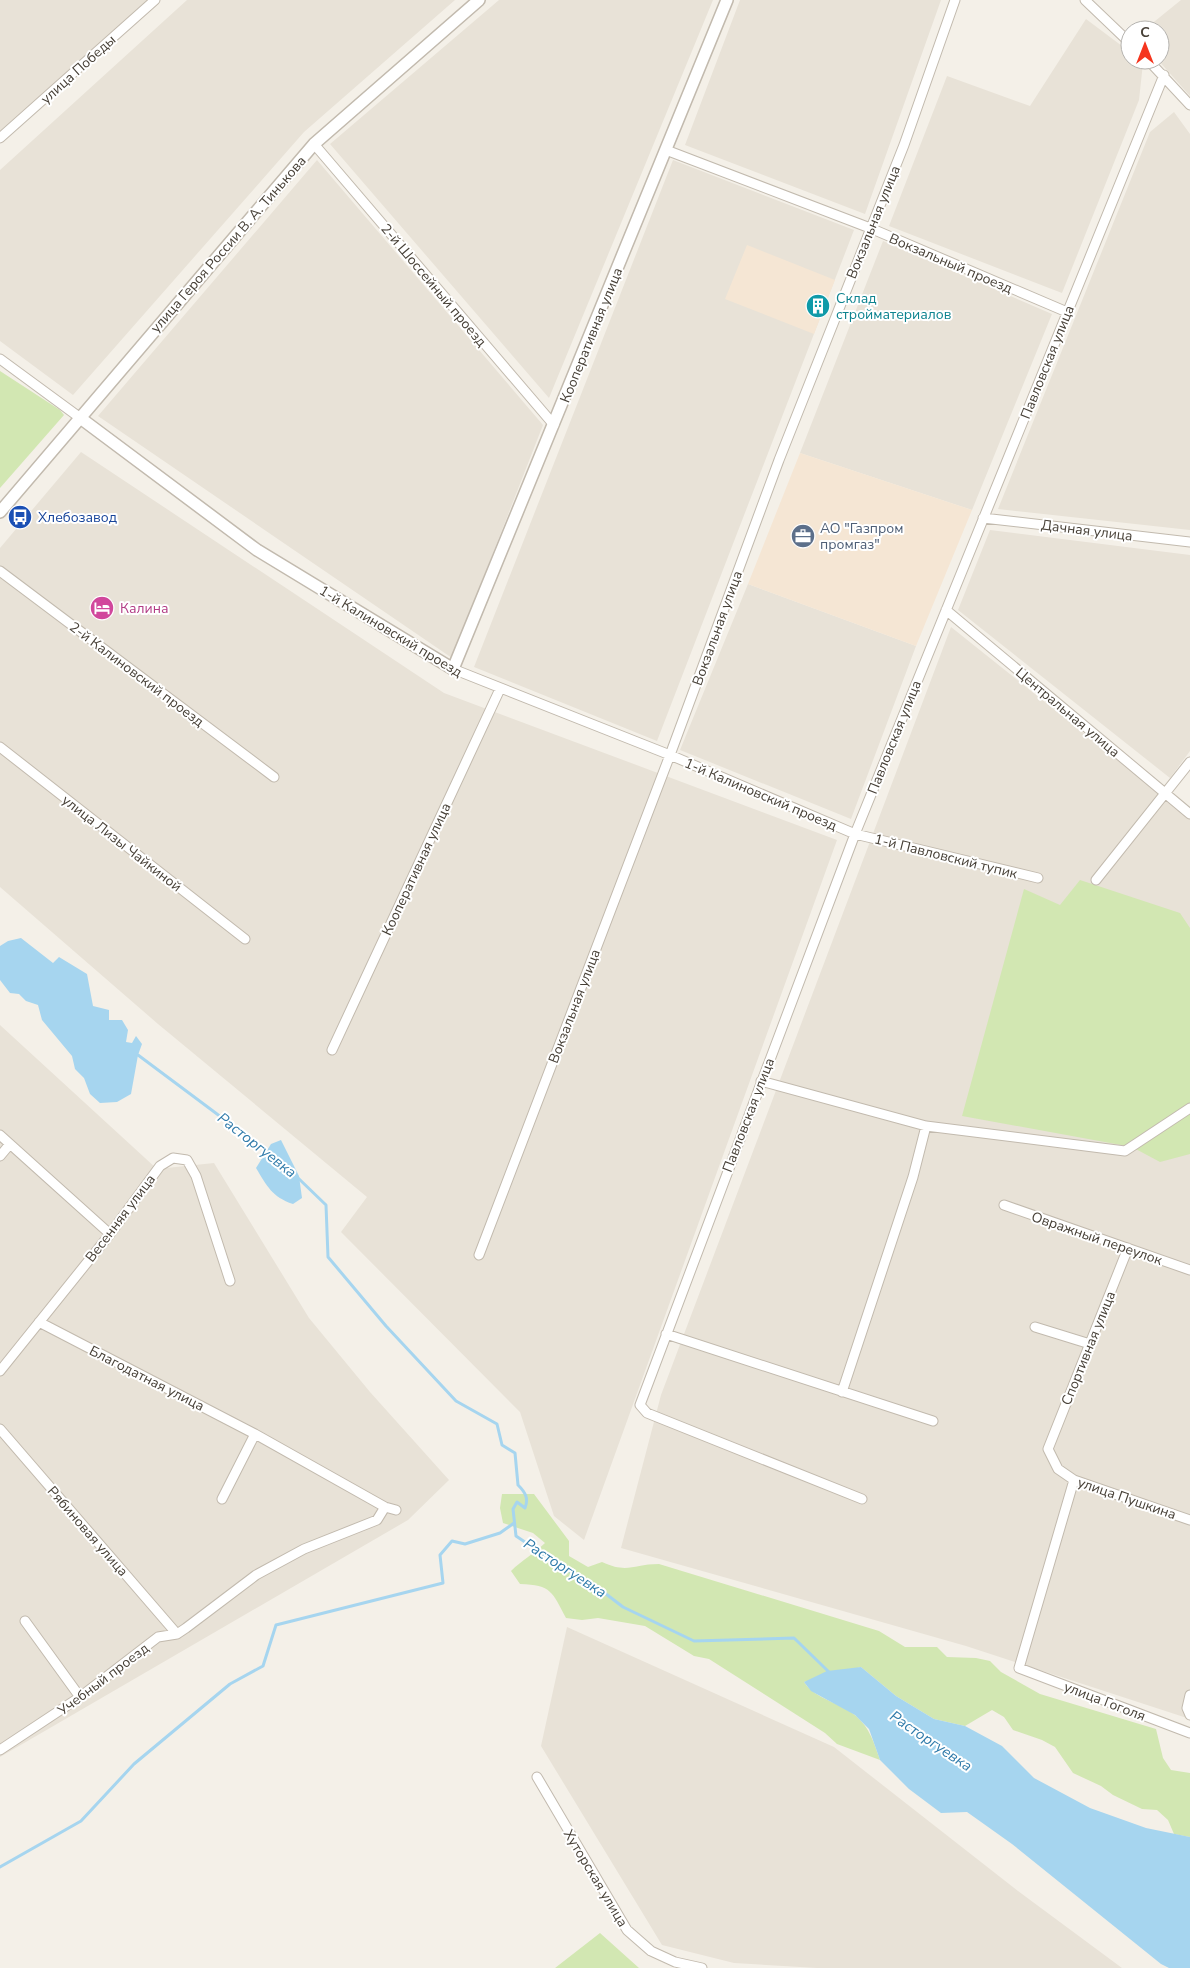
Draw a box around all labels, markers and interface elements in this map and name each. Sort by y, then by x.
north arrow [1120,20,1170,70]
text: С [1140,23,1150,42]
street label: улица Победы [37,30,120,108]
street label: улица Героя России В. А. Тинькова [146,152,310,337]
street label: Вокзальная улица [842,163,905,282]
street label: 2-й Шоссейный проезд [376,220,491,351]
street label: Вокзальный проезд [886,229,1015,298]
street label: Кооперативная улица [556,265,627,406]
place label: Склад стройматериалов [836,289,952,324]
building icon: Склад стройматериалов [805,293,831,319]
street label: Павловская улица [1016,302,1079,422]
bus stop icon: Хлебозавод [7,504,33,530]
place label: Хлебозавод [38,508,117,527]
street label: Дачная улица [1040,515,1134,546]
place label: АО "Газпром промгаз" [820,519,904,554]
office icon: АО "Газпром промгаз" [790,523,816,549]
street label: Вокзальная улица [688,568,747,688]
street label: 1-й Калиновский проезд [316,581,466,682]
hotel icon: Калина [89,595,115,621]
place label: Калина [120,599,169,618]
street label: 2-й Калиновский проезд [66,617,208,731]
street label: Центральная улица [1012,663,1124,762]
street label: Павловская улица [863,677,926,797]
street label: 1-й Калиновский проезд [682,754,840,835]
street label: улица Лизы Чайкиной [58,791,185,896]
street label: Кооперативная улица [377,800,456,939]
street label: 1-й Павловский тупик [872,830,1020,884]
street label: Вокзальная улица [544,946,605,1066]
street label: Павловская улица [718,1055,779,1175]
water label: Расторгуевка [213,1108,301,1182]
street label: Весенняя улица [81,1170,160,1266]
street label: Овражный переулок [1029,1207,1165,1270]
street label: Спортивная улица [1057,1288,1120,1408]
street label: Благодатная улица [86,1341,208,1416]
street label: улица Пушкина [1075,1473,1179,1524]
street label: Рябиновая улица [43,1482,132,1581]
water label: Расторгуевка [520,1534,610,1602]
street label: Учебный проезд [53,1639,153,1721]
street label: улица Гоголя [1061,1677,1148,1726]
water label: Расторгуевка [886,1706,976,1776]
street label: Хуторская улица [559,1826,632,1930]

